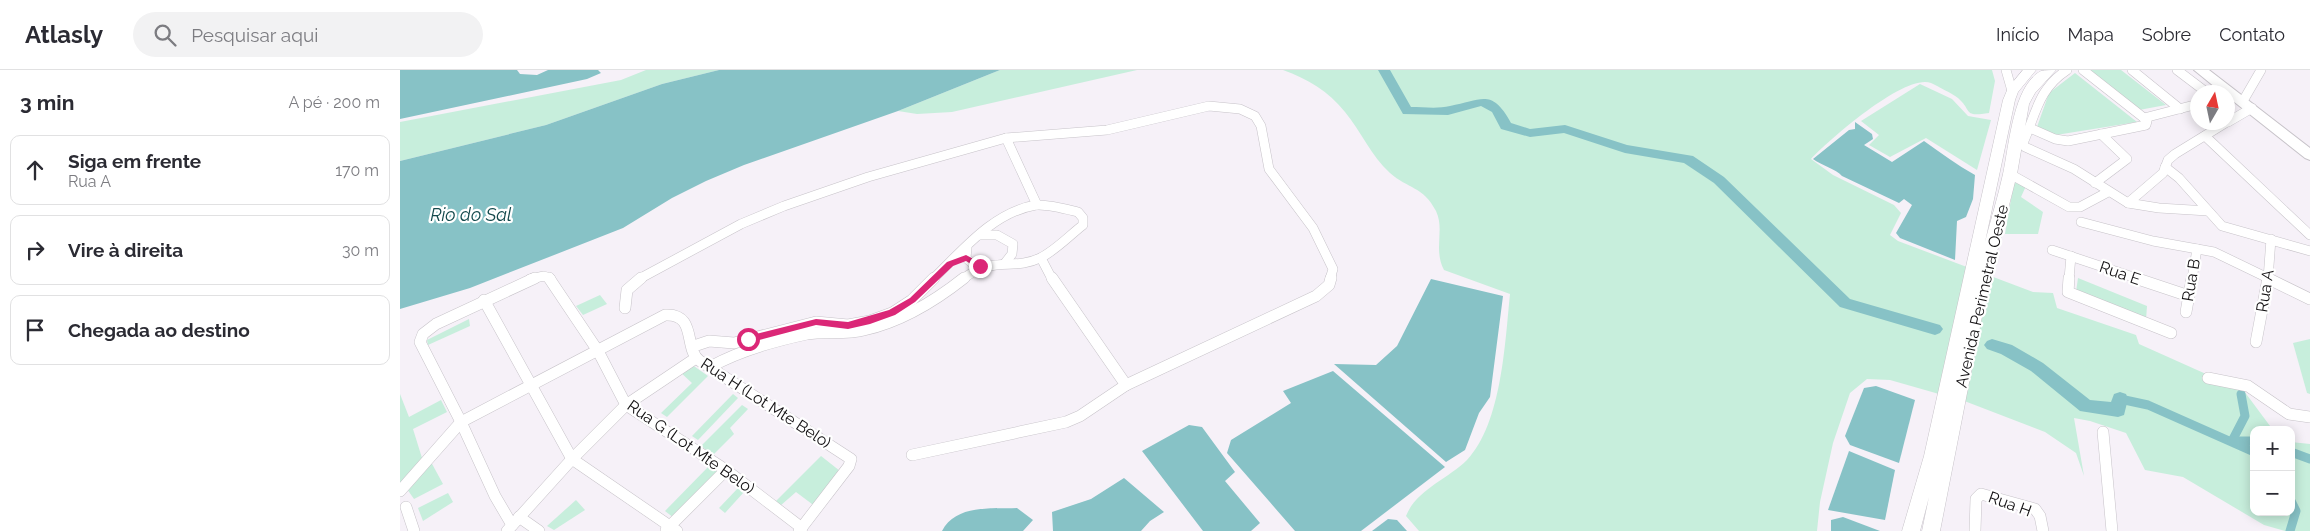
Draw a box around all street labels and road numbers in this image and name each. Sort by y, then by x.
street label: Avenida Perimetral Oeste [1952,203,2012,389]
street label: Rua E [2097,257,2143,289]
street label: Rua B [2178,257,2204,303]
street label: Rua A [2252,268,2278,314]
street label: Rua H (Lot Mte Belo) [697,354,835,452]
street label: Rua G (Lot Mte Belo) [624,396,758,498]
street label: Rua H [1986,487,2034,521]

